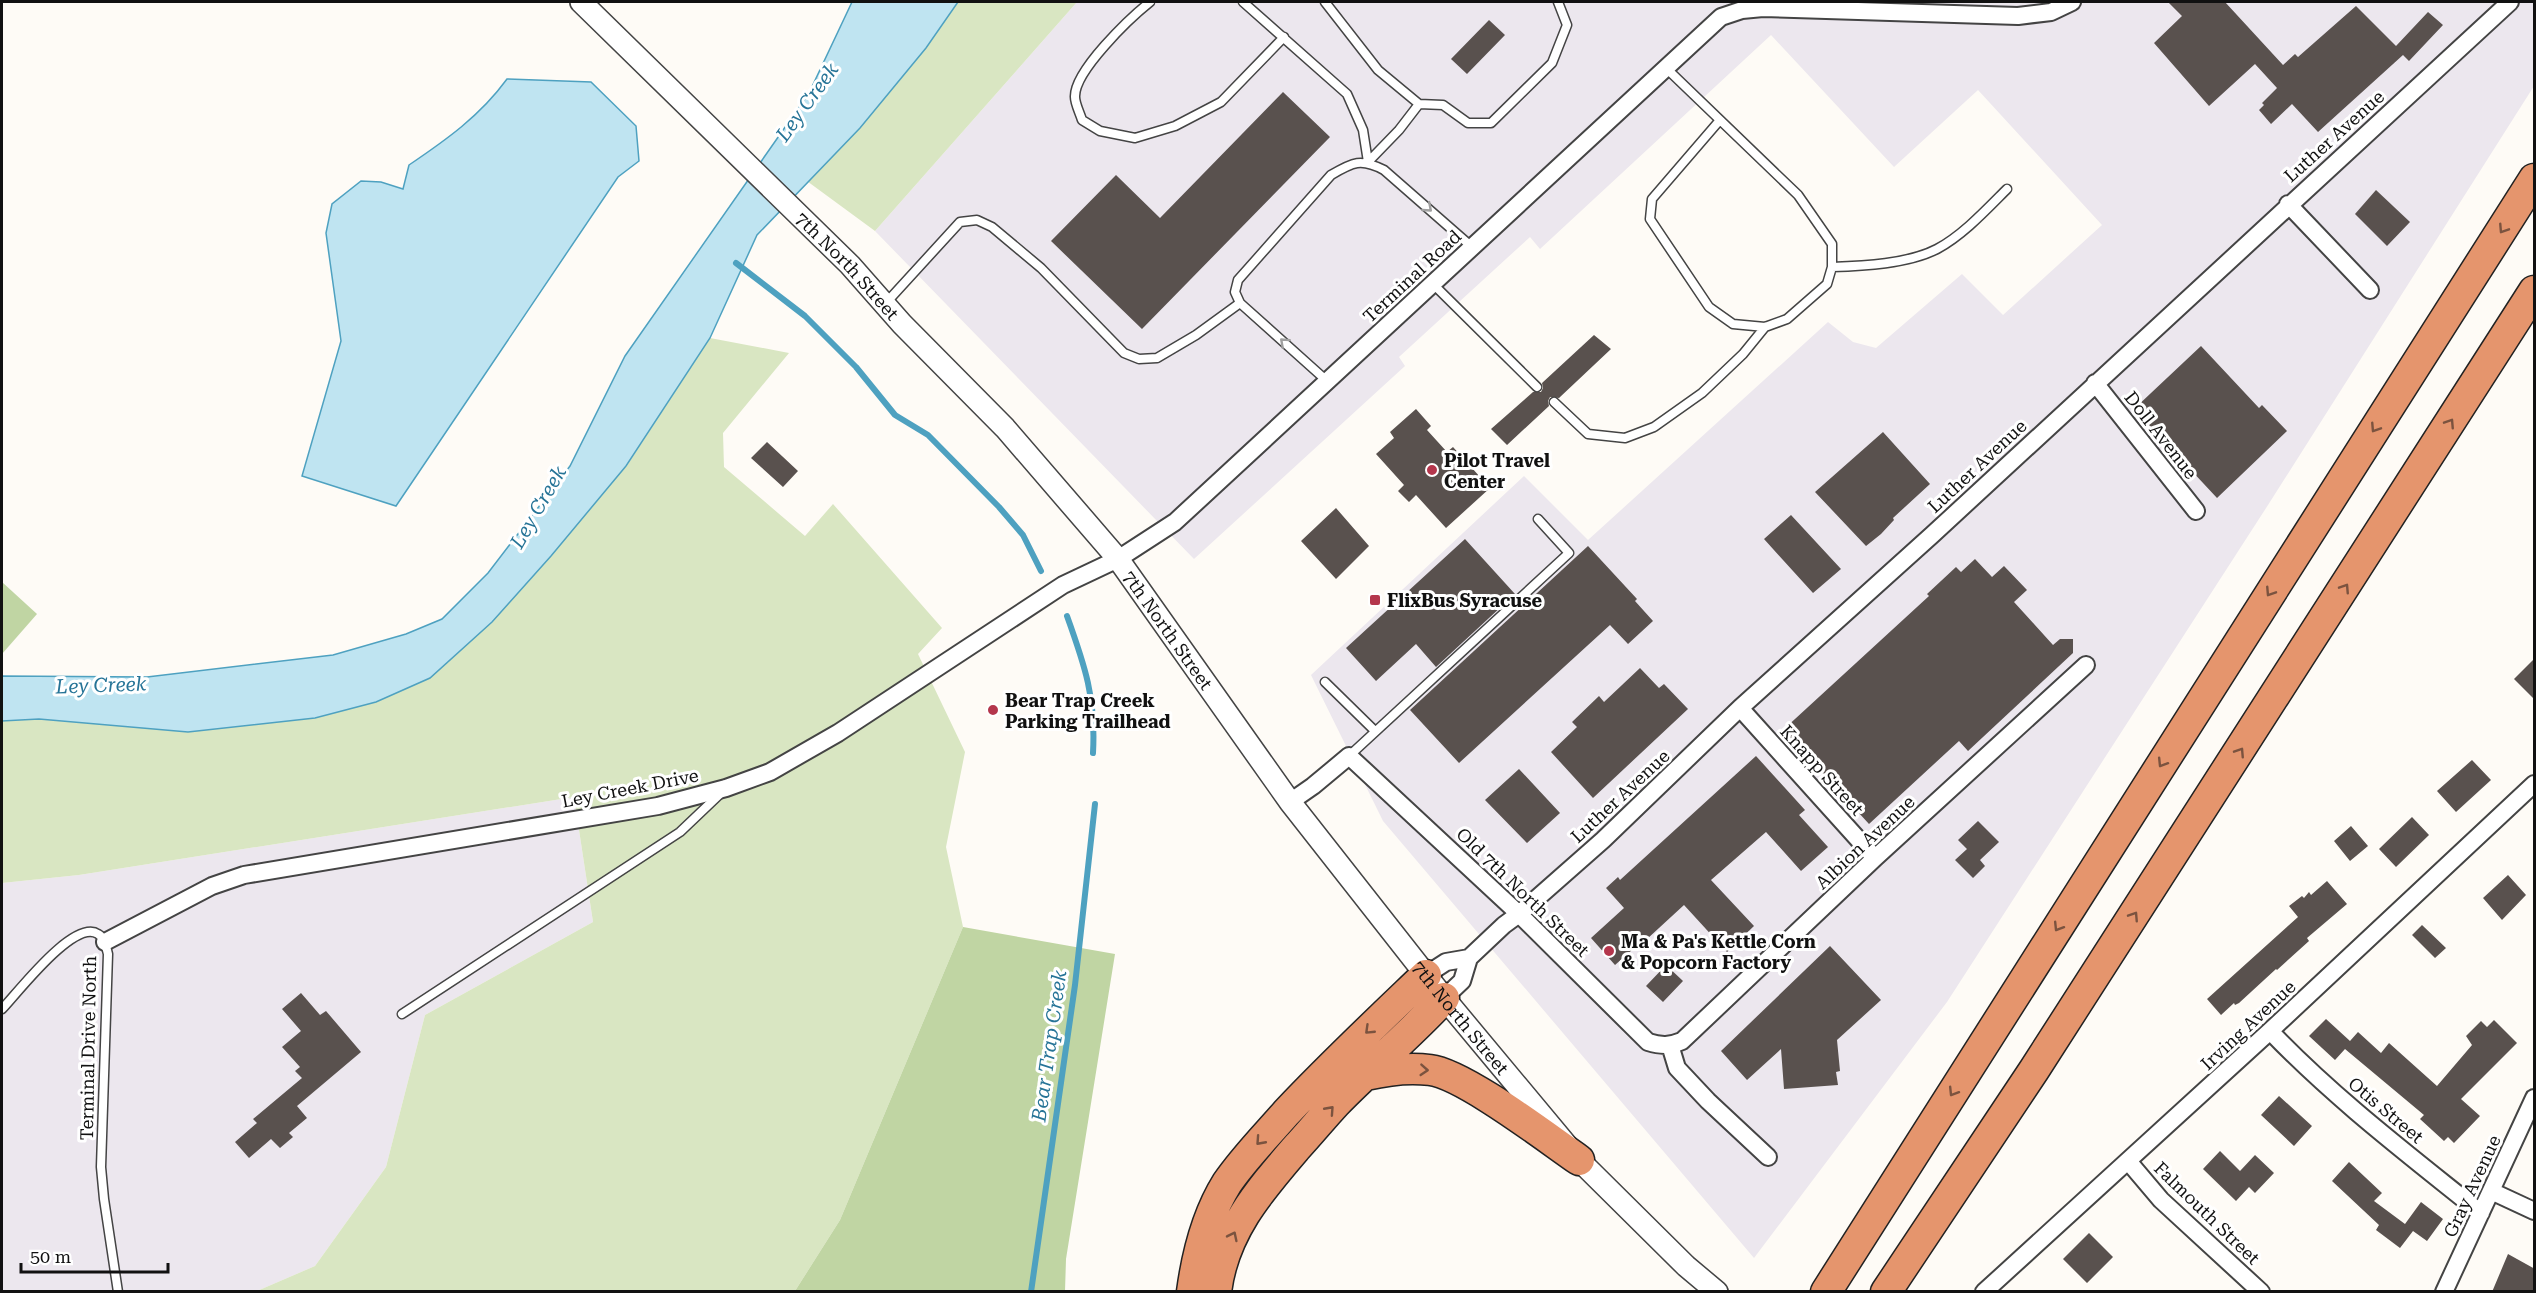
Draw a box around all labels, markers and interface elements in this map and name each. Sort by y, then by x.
water label: Ley Creek [770,58,844,147]
street label: Luther Avenue [2280,86,2388,186]
one-way arrow [1421,201,1431,212]
street label: 7th North Street [792,208,904,324]
one-way arrow [2499,222,2510,233]
street label: Terminal Road [1359,225,1466,327]
one-way arrow [1280,338,1291,349]
street label: Doll Avenue [2120,387,2202,483]
street label: Luther Avenue [1923,415,2031,517]
one-way arrow [2443,419,2454,430]
one-way arrow [2371,422,2383,432]
place label: Pilot Travel Center [1444,450,1550,492]
water label: Ley Creek [504,461,571,553]
marker: Pilot Travel Center [1425,463,1439,477]
street label: 7th North Street [1119,566,1217,693]
one-way arrow [2338,583,2349,594]
one-way arrow [2266,586,2277,597]
place label: FlixBus Syracuse [1387,590,1543,611]
marker: FlixBus Syracuse [1368,593,1382,607]
water label: Ley Creek [54,671,147,699]
place label: Bear Trap Creek Parking Trailhead [1005,690,1170,732]
marker: Bear Trap Creek Parking Trailhead [986,703,1000,717]
street label: Knapp Street [1776,721,1868,820]
street label: Luther Avenue [1566,745,1674,847]
one-way arrow [2232,747,2243,758]
one-way arrow [2158,756,2169,767]
street label: Ley Creek Drive [560,764,700,812]
street label: Albion Avenue [1811,791,1919,893]
street label: Old 7th North Street [1452,823,1594,961]
one-way arrow [2127,911,2138,922]
one-way arrow [2054,921,2065,932]
place label: Ma & Pa's Kettle Corn & Popcorn Factory [1621,931,1816,973]
marker: Ma & Pa's Kettle Corn & Popcorn Factory [1602,944,1616,958]
street label: Terminal Drive North [76,955,100,1140]
street label: 7th North Street [1408,957,1514,1079]
water label: Bear Trap Creek [1026,969,1072,1124]
street label: Irving Avenue [2196,976,2300,1074]
one-way arrow [1366,1023,1376,1034]
one-way arrow [1419,1063,1428,1076]
street label: Otis Street [2344,1072,2428,1148]
one-way arrow [1949,1085,1960,1096]
one-way arrow [1323,1106,1334,1117]
street label: Gray Avenue [2439,1131,2505,1240]
one-way arrow [1256,1135,1267,1145]
street label: Falmouth Street [2150,1157,2264,1269]
one-way arrow [1226,1231,1238,1242]
scale bar [21,1236,168,1274]
text: 50 m [30,1246,71,1267]

